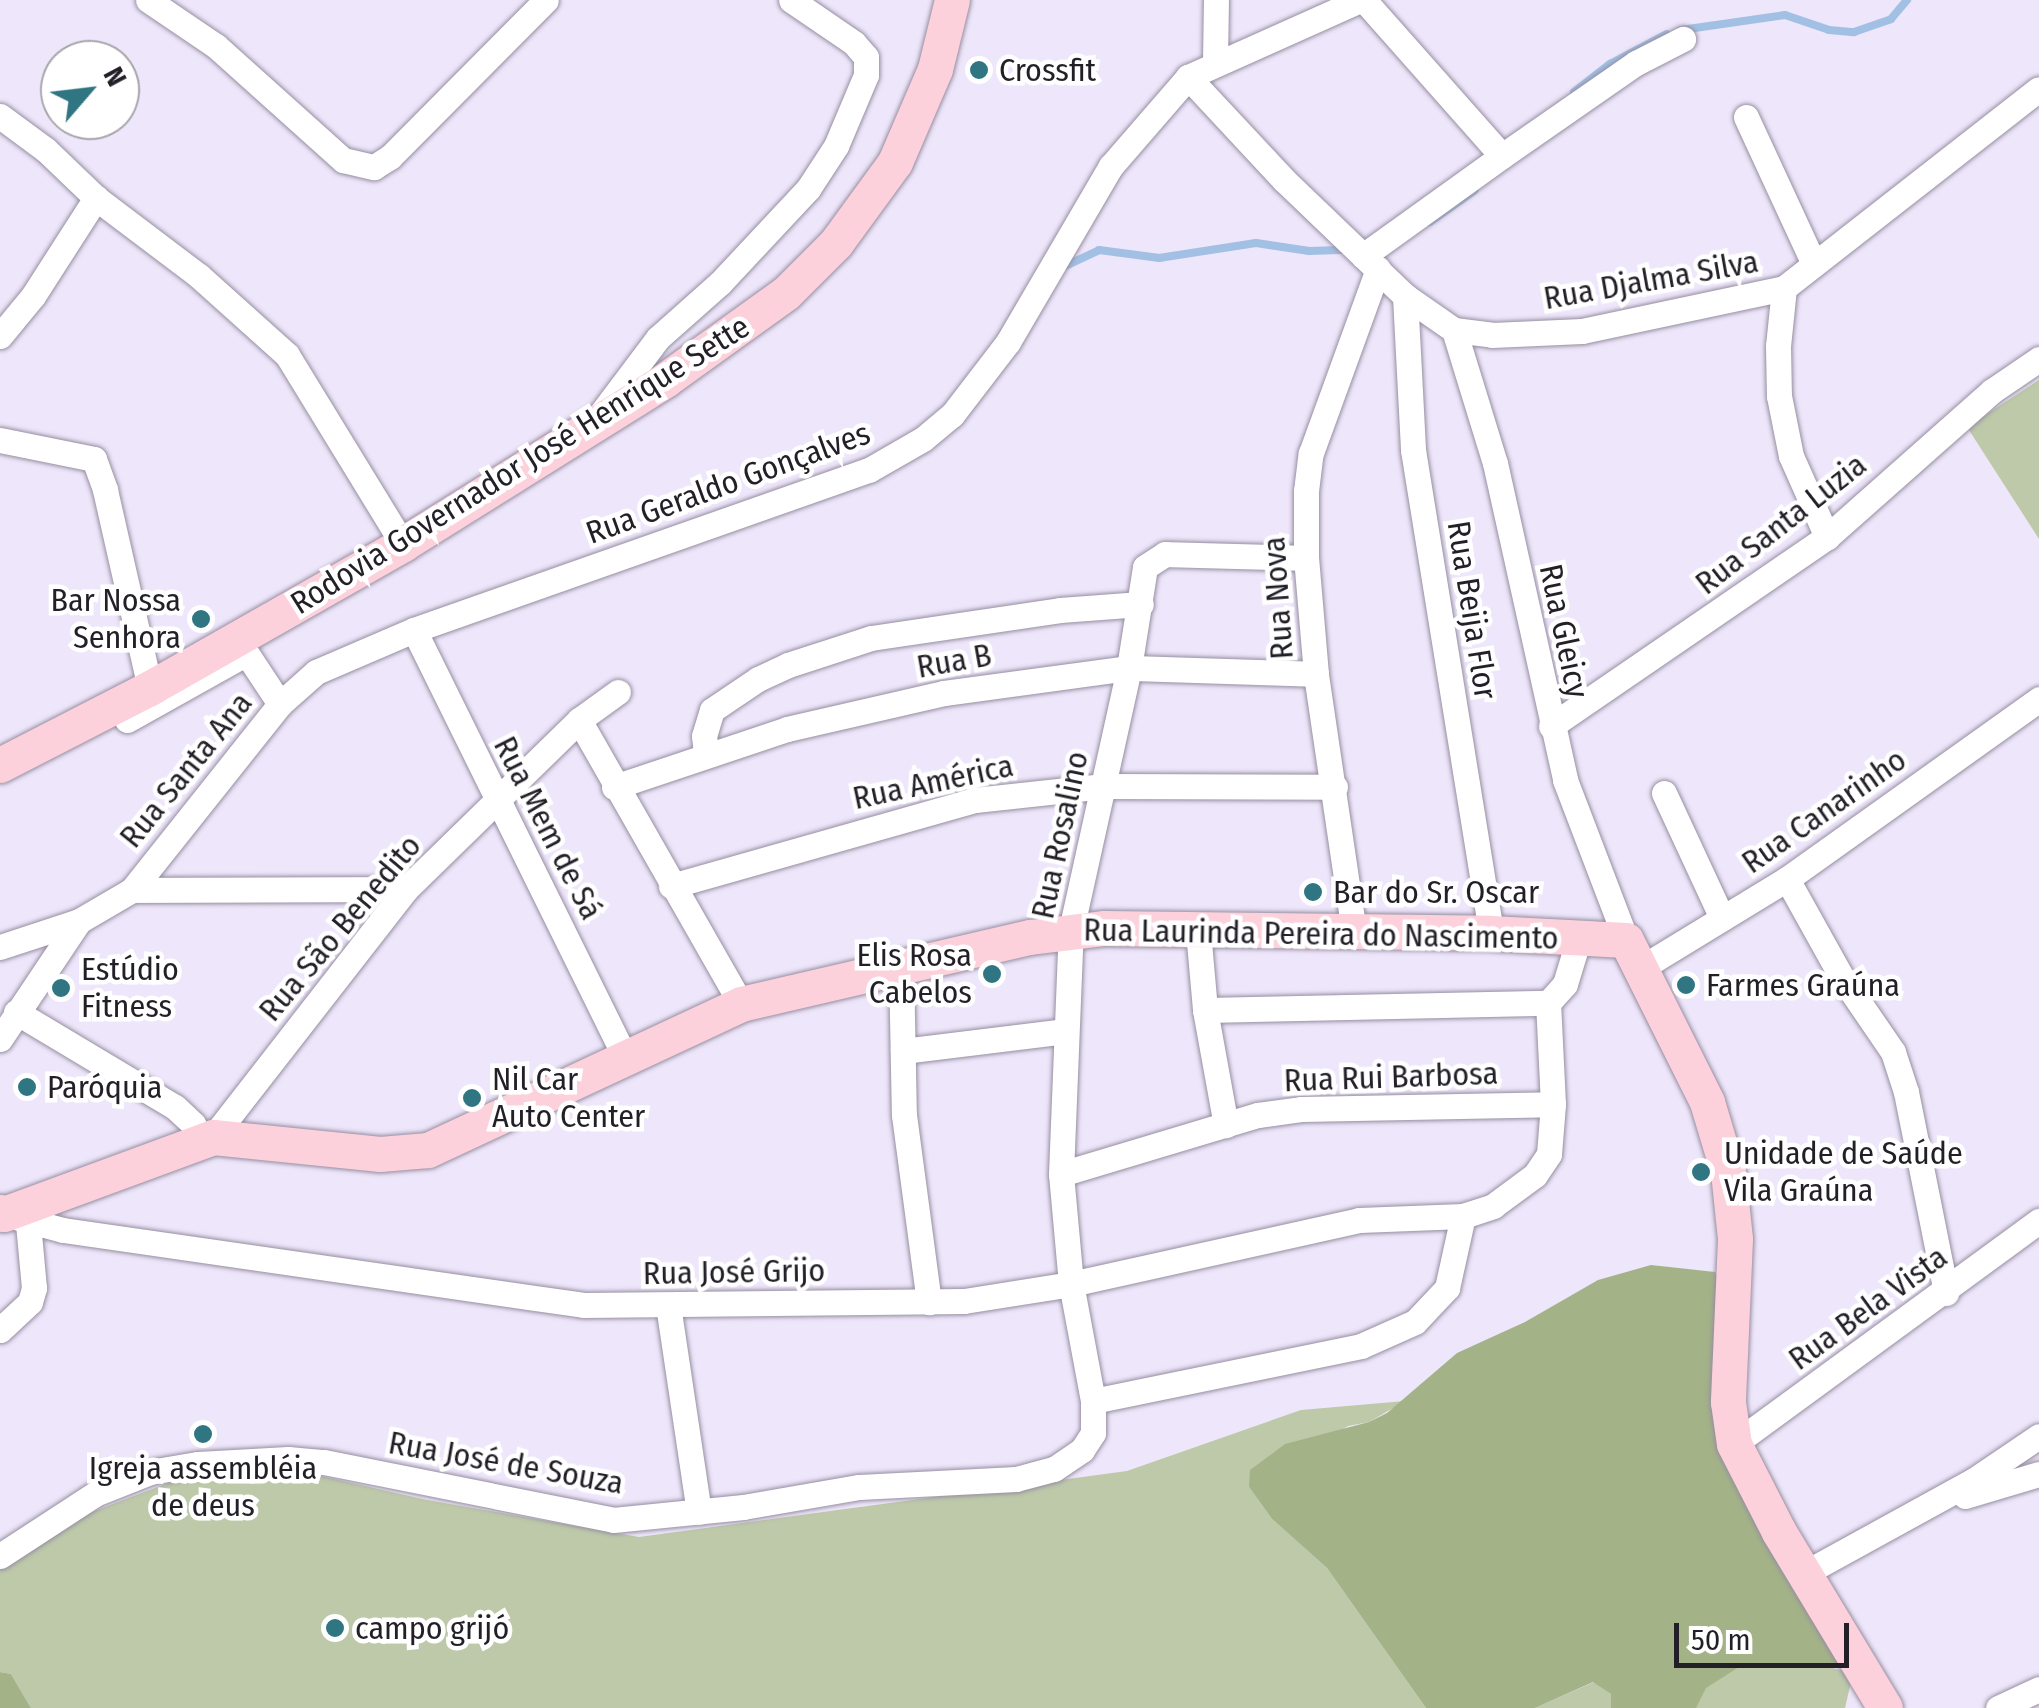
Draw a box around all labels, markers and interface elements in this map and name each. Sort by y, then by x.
north arrow [40,40,140,140]
place label: Crossfit [999,51,1096,89]
marker: Crossfit [968,59,990,81]
text: N [97,61,134,92]
street label: Rua Djalma Silva [1541,242,1761,318]
street label: Rodovia Governador José Henrique Sette [284,307,756,623]
street label: Rua Geraldo Gonçalves [581,414,875,552]
street label: Rua Santa Luzia [1688,445,1874,603]
street label: Rua Beija Flor [1439,518,1505,702]
street label: Rua Nova [1255,535,1301,661]
street label: Rua Gleicy [1531,561,1597,701]
place label: Bar Nossa Senhora [50,582,181,657]
marker: Bar Nossa Senhora [190,608,212,630]
street label: Rua B [914,636,994,686]
street label: Rua Santa Ana [112,685,260,855]
street label: Rua Mem de Sá [485,730,611,926]
street label: Rua Canarinho [1735,740,1913,882]
street label: Rua América [849,746,1017,818]
street label: Rua Rosalino [1024,748,1096,922]
street label: Rua São Benedito [251,827,429,1029]
place label: Bar do Sr. Oscar [1333,873,1539,911]
marker: Bar do Sr. Oscar [1302,881,1324,903]
street label: Rua Laurinda Pereira do Nascimento [1083,911,1559,957]
place label: Elis Rosa Cabelos [857,937,972,1012]
place label: Estúdio Fitness [81,951,179,1026]
marker: Elis Rosa Cabelos [981,963,1003,985]
place label: Farmes Graúna [1706,966,1900,1004]
marker: Farmes Graúna [1675,974,1697,996]
marker: Estúdio Fitness [50,977,72,999]
street label: Rua Rui Barbosa [1283,1054,1499,1100]
place label: Nil Car Auto Center [492,1061,645,1136]
place label: Paróquia [47,1068,162,1106]
marker: Paróquia [16,1076,38,1098]
marker: Nil Car Auto Center [461,1087,483,1109]
place label: Unidade de Saúde Vila Graúna [1724,1135,1963,1210]
marker: Unidade de Saúde Vila Graúna [1688,1159,1714,1185]
street label: Rua Bela Vista [1781,1238,1955,1378]
street label: Rua José Grijo [642,1251,826,1293]
marker: Igreja assembléia de deus [192,1423,214,1445]
street label: Rua José de Souza [386,1423,626,1503]
place label: Igreja assembléia de deus [89,1450,317,1525]
scale bar [1679,1603,1854,1665]
place label: campo grijó [355,1609,509,1647]
marker: campo grijó [324,1617,346,1639]
text: 50 m [1691,1622,1751,1658]

